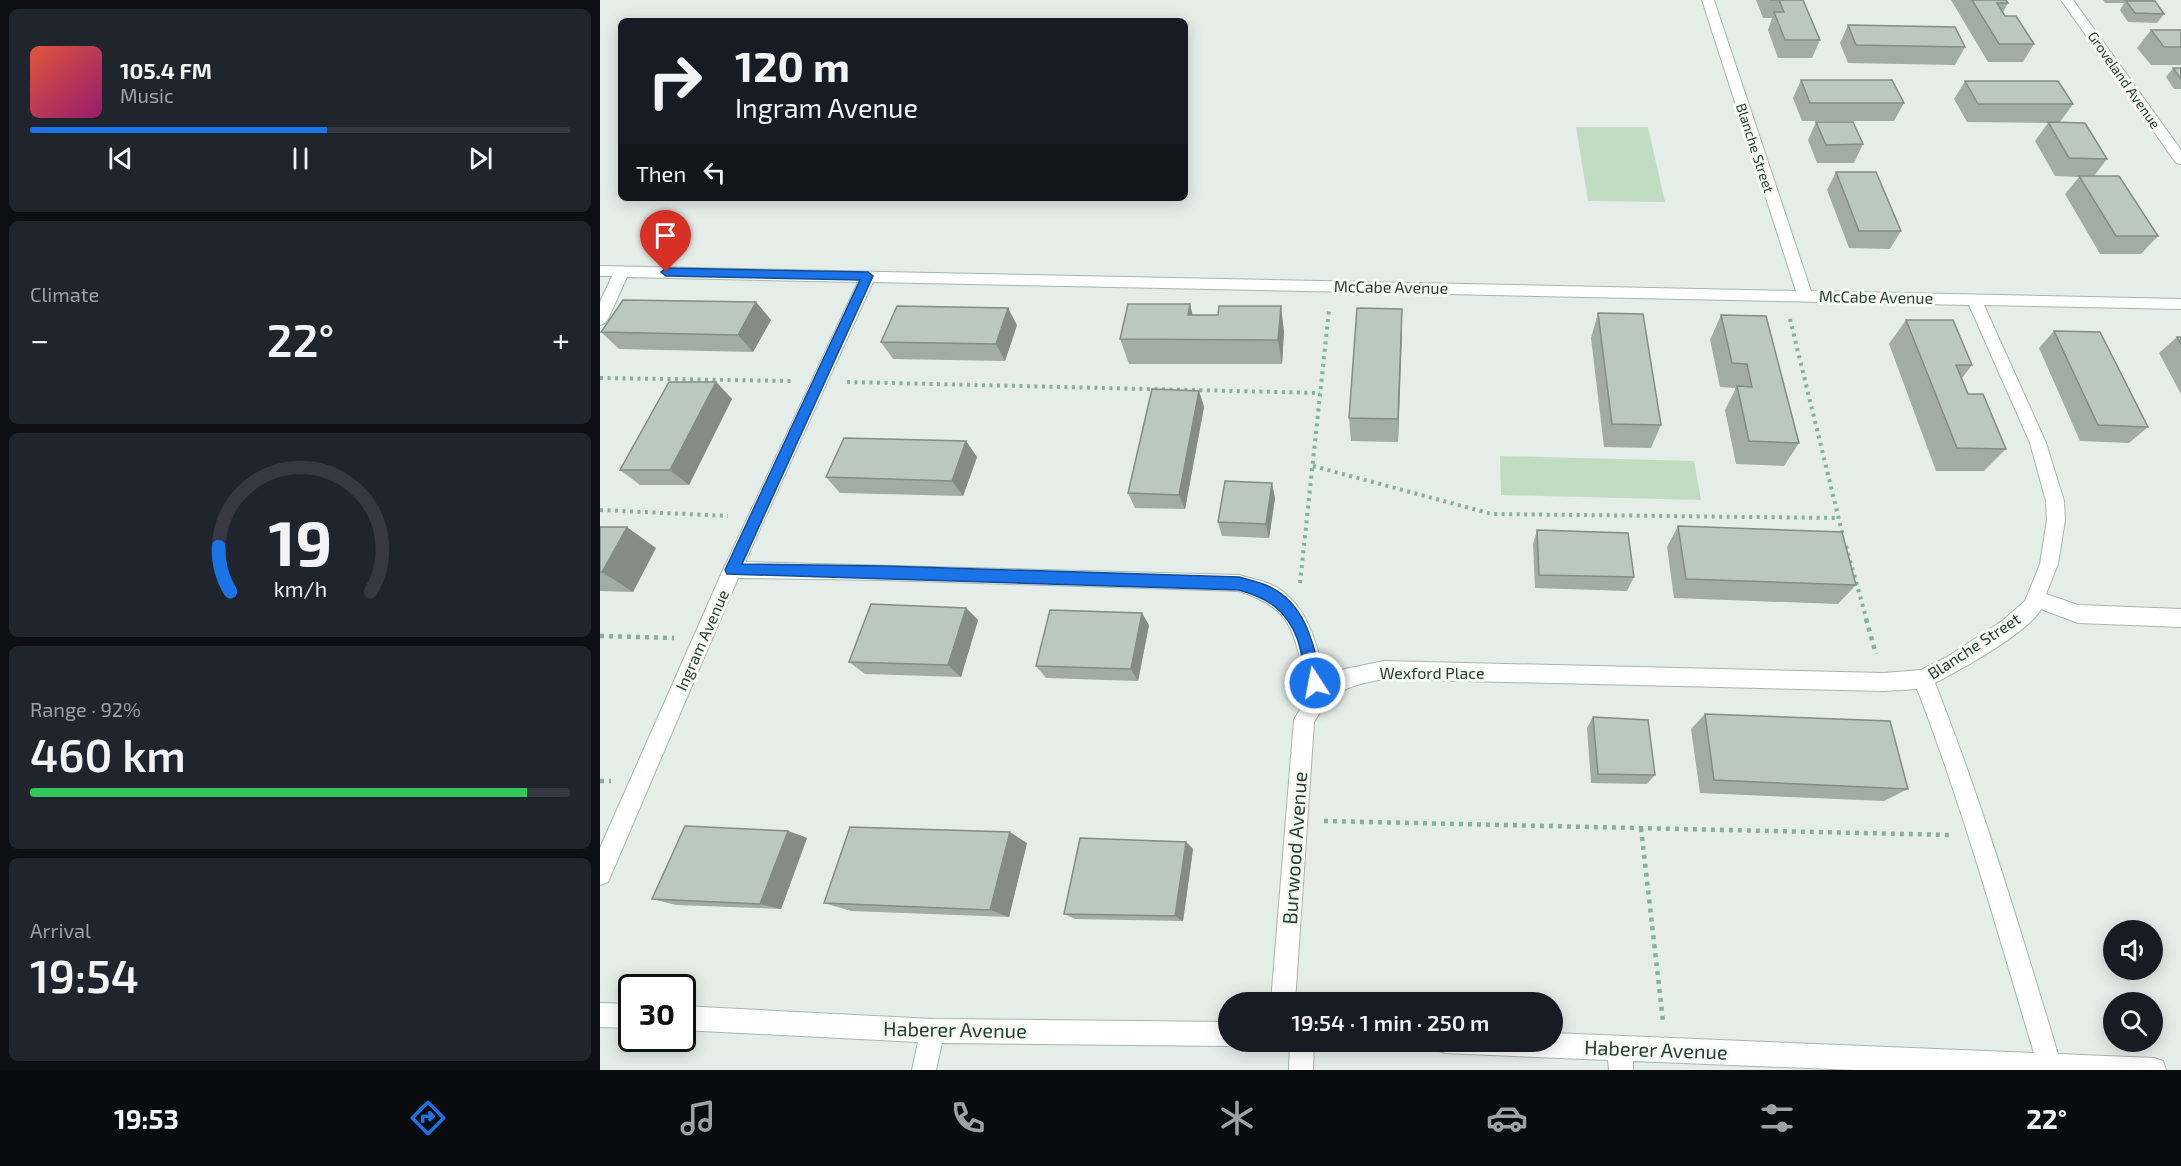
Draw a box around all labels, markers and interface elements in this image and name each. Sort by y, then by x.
street label: Groveland Avenue [2085,28,2164,132]
text: 120 m [735,40,850,90]
icon: right [636,42,714,120]
text: 105.4 FM [120,57,212,83]
text: Music [120,83,174,107]
text: Ingram Avenue [735,91,918,123]
street label: Blanche Street [1733,101,1778,195]
icon: previous [104,142,137,175]
icon: pause [284,142,317,175]
icon: next [464,142,497,175]
icon: left [698,156,731,189]
text: Then [636,160,686,186]
pin [640,210,691,272]
icon: arrive [649,219,682,252]
street label: McCabe Avenue [1334,276,1448,297]
text: Climate [30,282,99,306]
street label: McCabe Avenue [1819,286,1933,307]
text: 22° [267,312,334,366]
text: − [30,319,49,359]
text: + [552,319,570,359]
text: 19 [268,504,332,579]
text: km/h [273,576,327,601]
street label: Ingram Avenue [671,586,732,693]
street label: Blanche Street [1924,609,2024,683]
position arrow [1283,651,1347,715]
street label: Wexford Place [1379,663,1485,682]
text: Range · 92% [30,697,141,721]
text: 460 km [30,727,186,781]
street label: Burwood Avenue [1277,771,1311,925]
text: Arrival [30,918,91,942]
map controls [2103,920,2163,1052]
button: sound [2103,920,2163,980]
text: 19:54 [30,948,139,1002]
speed limit sign: 30 [618,974,696,1052]
button: search [2103,992,2163,1052]
text: 19:54 · 1 min · 250 m [1292,1009,1489,1035]
street label: Haberer Avenue [883,1016,1027,1042]
street label: Haberer Avenue [1584,1035,1728,1063]
icon: directions [407,1097,449,1139]
icon: music [677,1097,719,1139]
icon: phone [947,1097,989,1139]
icon: climate [1216,1097,1258,1139]
icon: car [1486,1097,1528,1139]
icon: filters [1756,1097,1798,1139]
text: 19:53 [114,1102,179,1134]
text: 22° [2026,1102,2067,1134]

